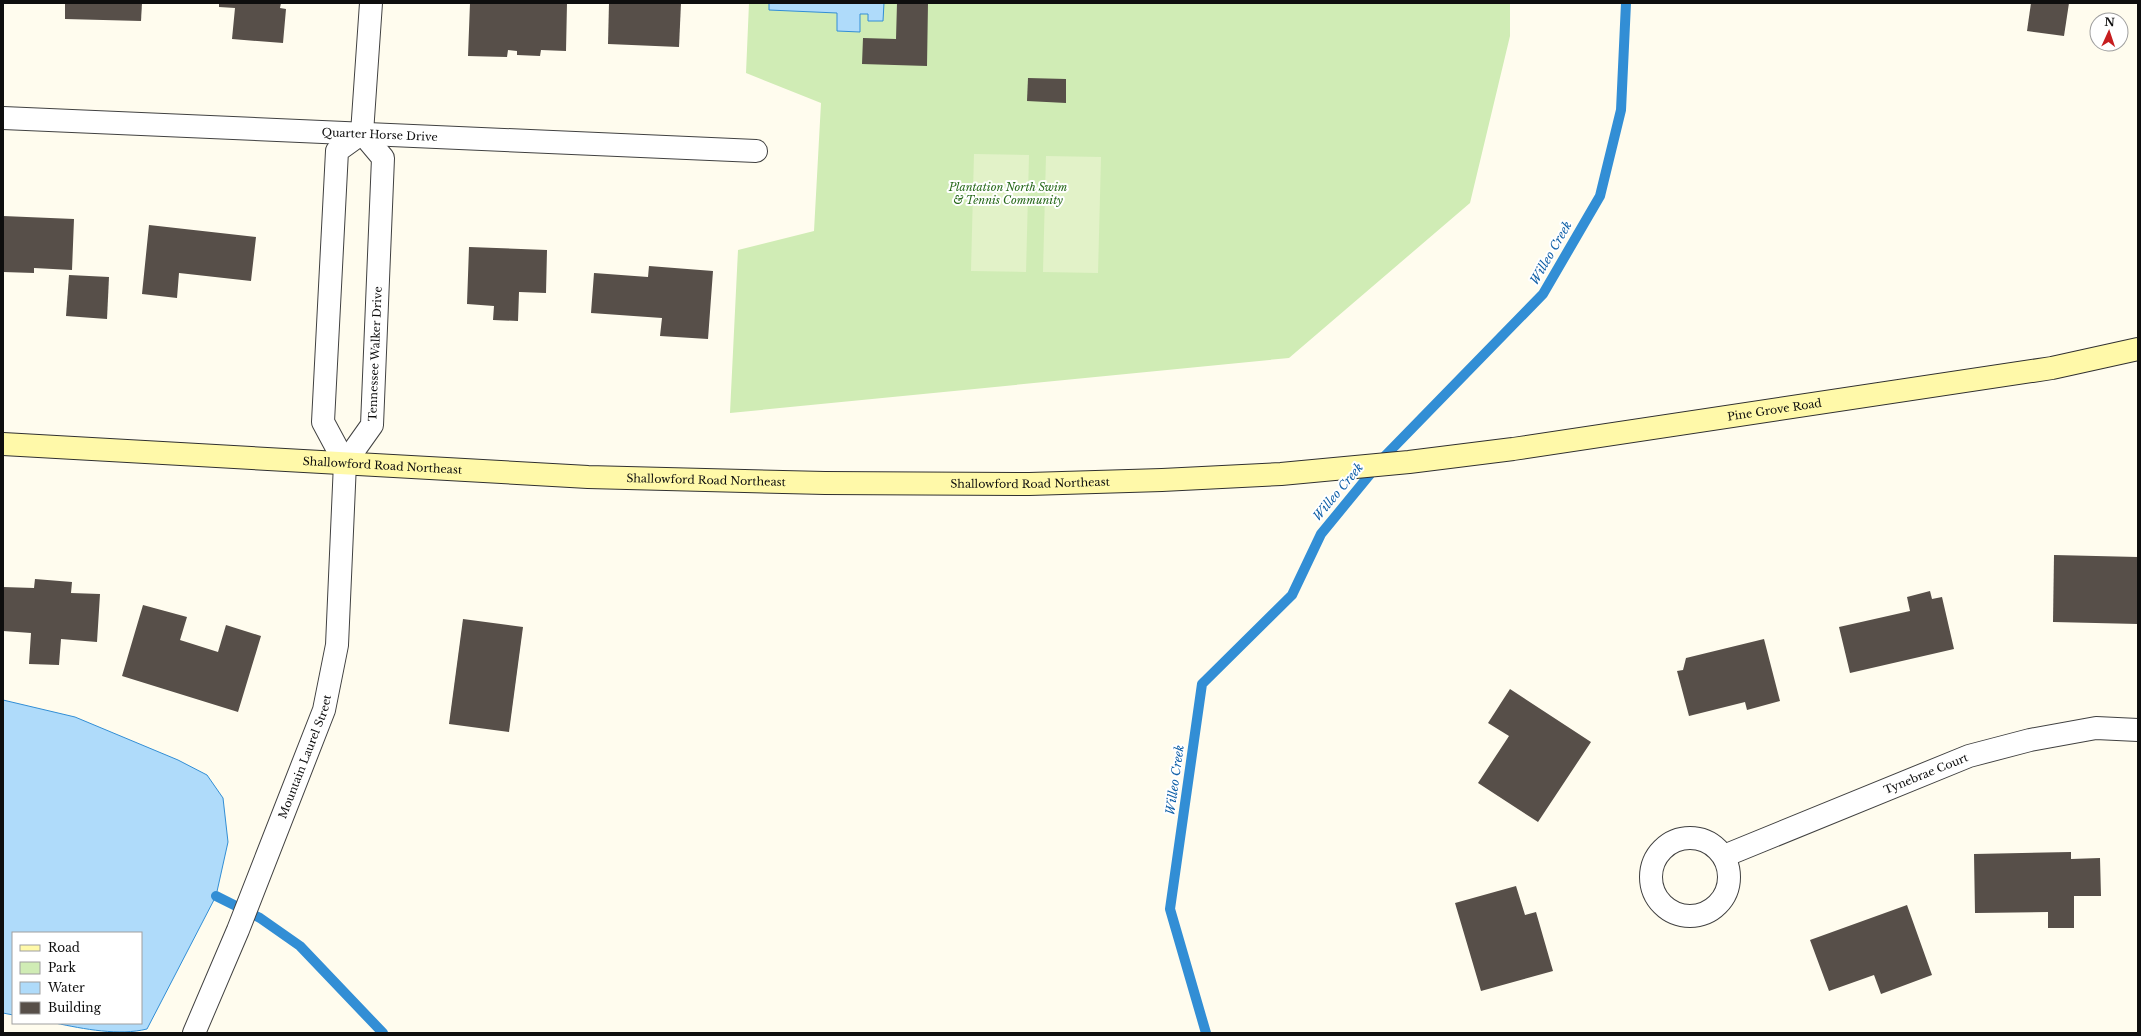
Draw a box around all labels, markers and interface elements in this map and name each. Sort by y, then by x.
north arrow [2089,12,2129,52]
text: N [2104,15,2116,29]
street label: Quarter Horse Drive [321,125,438,144]
park label: Plantation North Swim & Tennis Community [948,180,1068,207]
water label: Willeo Creek [1526,218,1575,287]
street label: Tennessee Walker Drive [365,286,385,421]
street label: Pine Grove Road [1726,396,1823,424]
street label: Shallowford Road Northeast [302,454,463,477]
water label: Willeo Creek [1309,460,1366,524]
street label: Shallowford Road Northeast [626,471,787,489]
street label: Shallowford Road Northeast [950,475,1111,491]
street label: Mountain Laurel Street [275,693,334,821]
water label: Willeo Creek [1162,744,1187,816]
street label: Tynebrae Court [1882,750,1971,797]
legend [12,932,142,1024]
text: Road [48,940,80,955]
text: Park [48,960,76,975]
text: Water [47,980,85,995]
text: Building [48,1000,102,1015]

